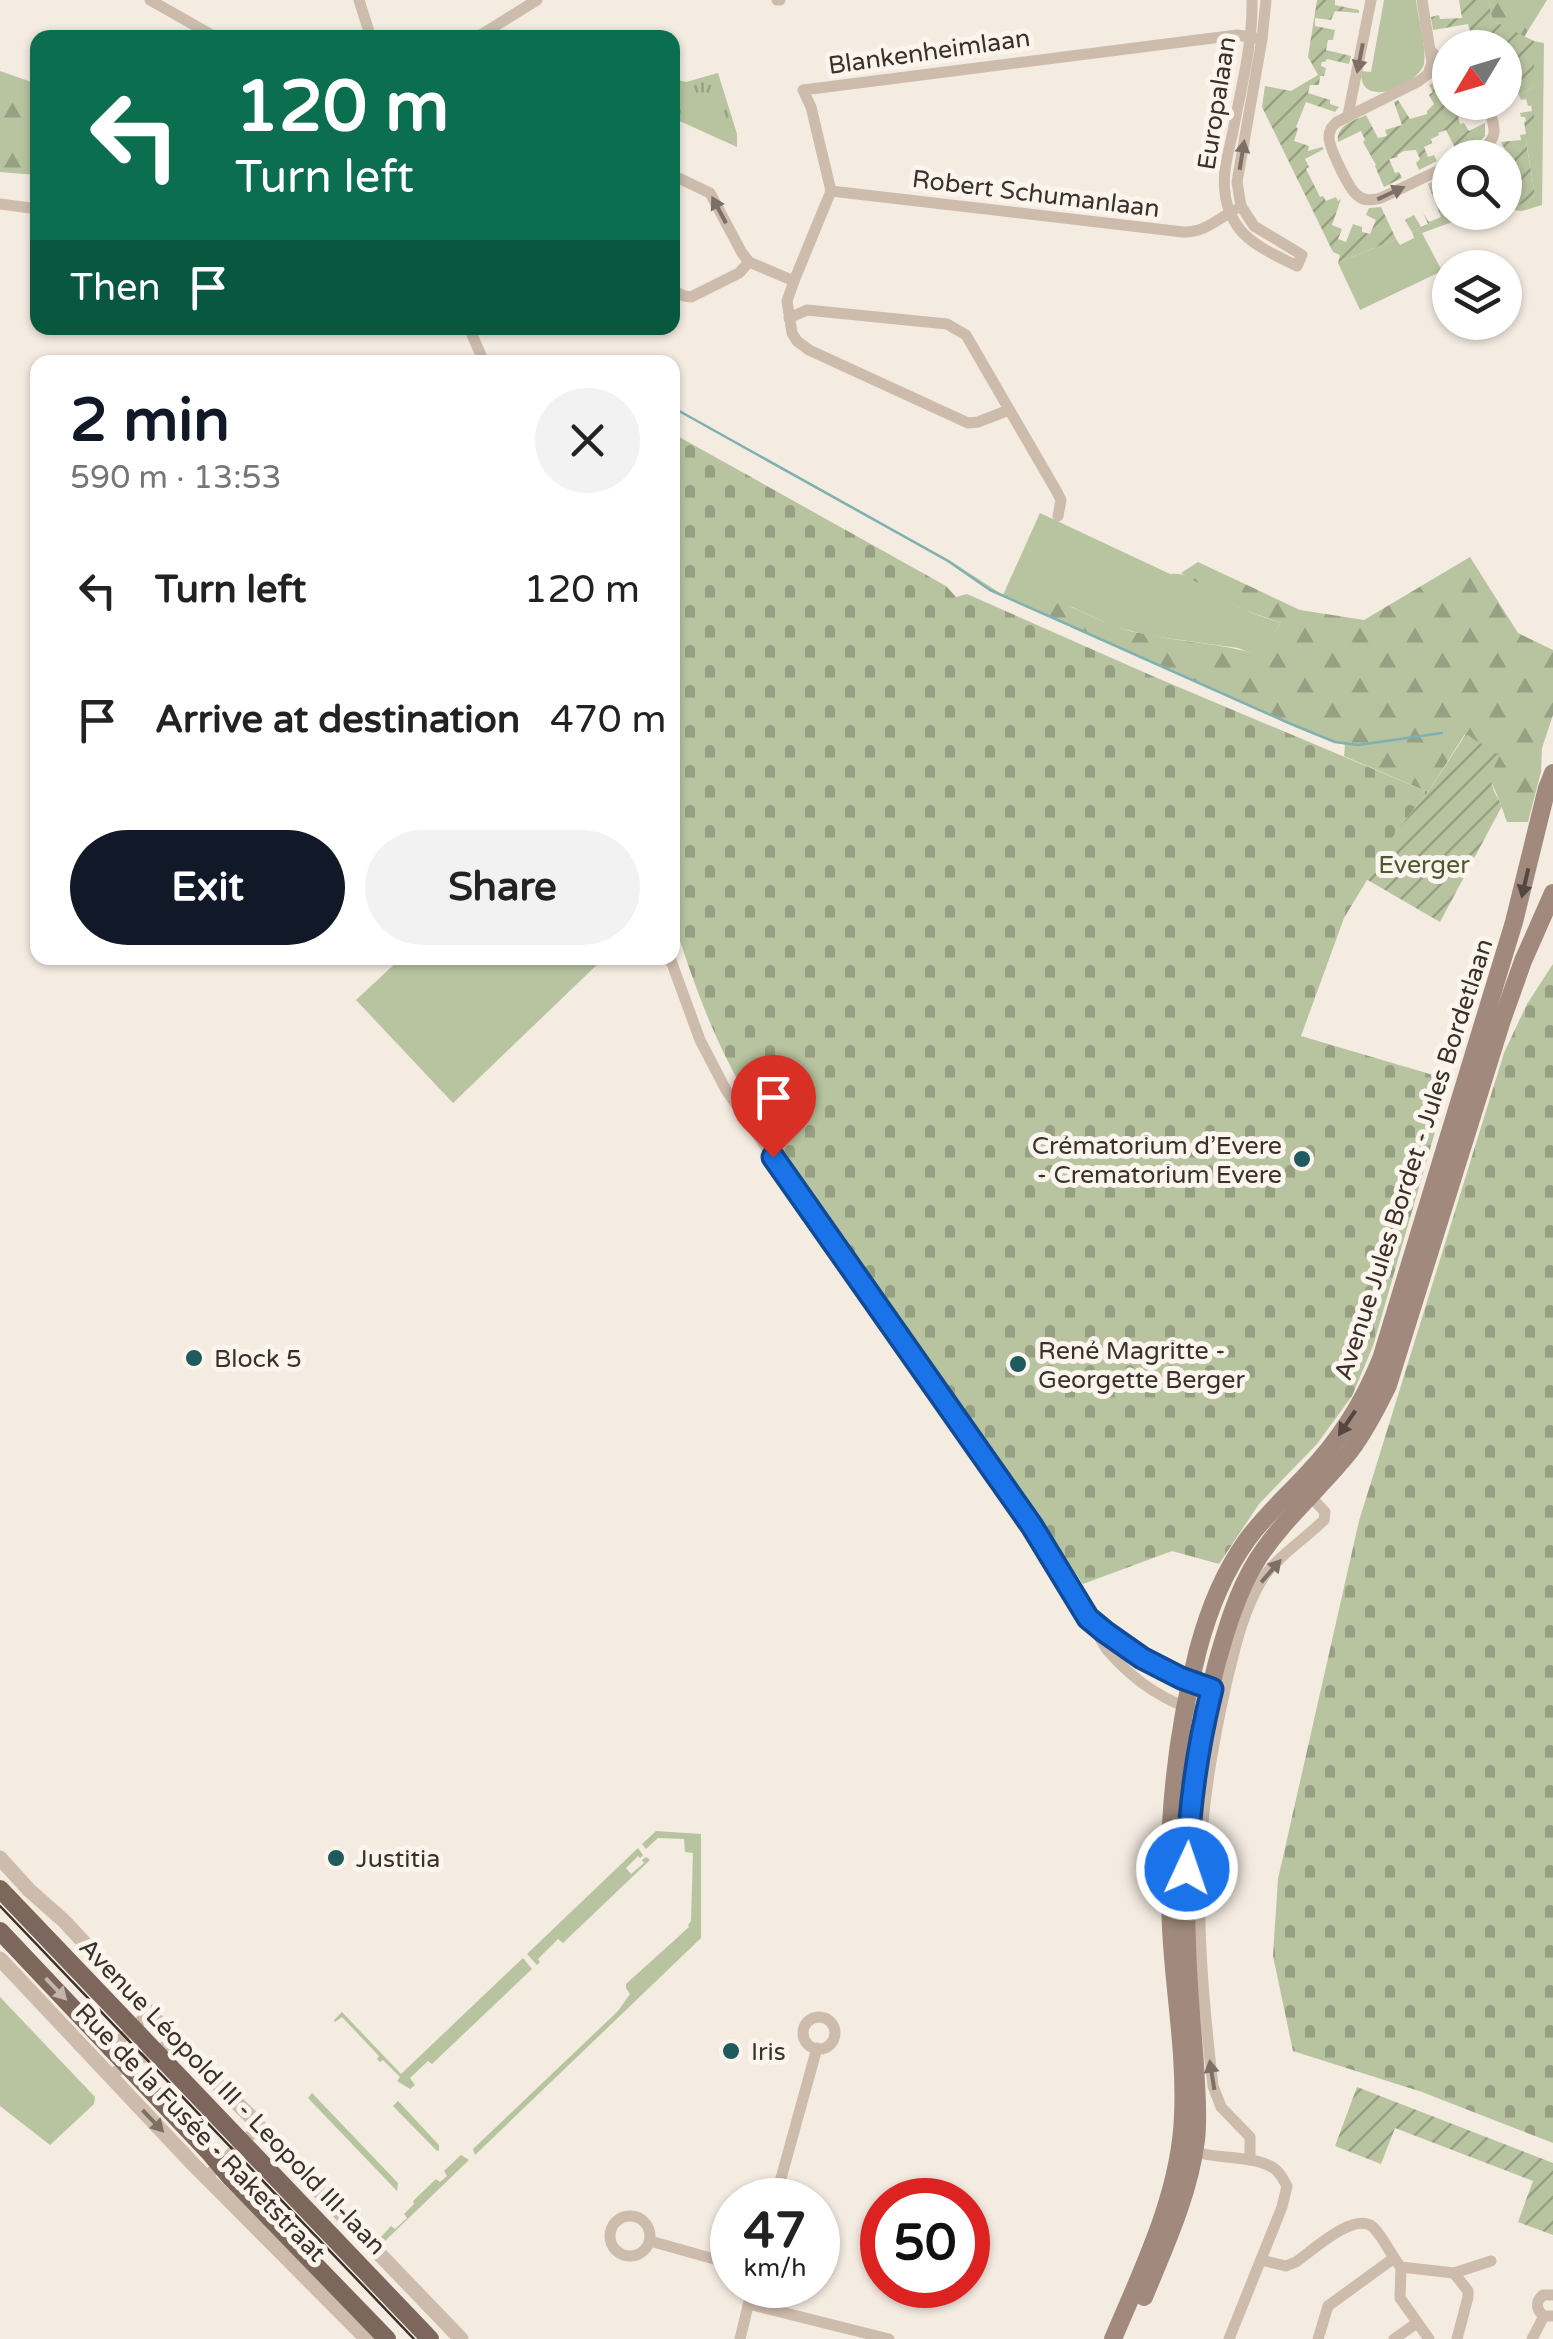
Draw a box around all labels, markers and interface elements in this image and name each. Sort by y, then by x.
street label: Blankenheimlaan [826,23,1032,81]
north arrow [1432,30,1522,120]
map controls [1432,30,1522,340]
street label: Europalaan [1192,34,1242,172]
one-way arrow [1352,43,1367,74]
text: 120 m [235,66,449,150]
icon: left [70,70,200,200]
one-way arrow [1235,139,1250,170]
button: search [1432,140,1522,230]
text: Turn left [235,151,414,205]
street label: Robert Schumanlaan [910,164,1161,224]
one-way arrow [1377,184,1406,201]
one-way arrow [711,195,728,224]
button: layers [1432,250,1522,340]
icon: arrive [181,260,236,315]
text: Then [70,265,161,311]
text: 2 min [70,385,230,457]
button: close [535,388,640,493]
text: 590 m · 13:53 [70,459,282,497]
icon: left [70,563,125,618]
text: Turn left [155,567,306,613]
text: 120 m [524,567,640,613]
icon: arrive [70,693,125,748]
text: Arrive at destination [155,697,520,743]
text: 470 m [550,697,666,743]
button: Exit [70,830,345,945]
button: Share [365,830,640,945]
park label: Everger [1378,850,1470,880]
one-way arrow [1517,868,1532,899]
street label: Avenue Jules Bordet - Jules Bordetlaan [1328,935,1500,1384]
pin [731,1055,816,1158]
icon: arrive [746,1070,801,1125]
place label: Crématorium d’Evere - Crematorium Evere [1032,1131,1282,1190]
marker: Crématorium d’Evere - Crematorium Evere [1291,1148,1313,1170]
place label: René Magritte - Georgette Berger [1038,1336,1245,1395]
place label: Block 5 [214,1344,302,1374]
marker: Block 5 [183,1347,205,1369]
marker: René Magritte - Georgette Berger [1007,1353,1029,1375]
one-way arrow [1339,1409,1357,1436]
one-way arrow [1260,1559,1282,1584]
position arrow [1135,1817,1239,1921]
place label: Justitia [356,1844,440,1874]
marker: Justitia [325,1847,347,1869]
street label: Avenue Léopold III - Leopold III-laan [73,1932,392,2261]
one-way arrow [44,1977,67,2001]
street label: Rue de la Fusée - Raketstraat [69,1997,332,2268]
place label: Iris [751,2037,786,2067]
marker: Iris [720,2040,742,2062]
one-way arrow [1204,2059,1220,2090]
one-way arrow [141,2109,164,2133]
speed limit sign: 50 [860,2178,990,2308]
text: 47 [744,2201,806,2261]
text: km/h [744,2253,806,2283]

